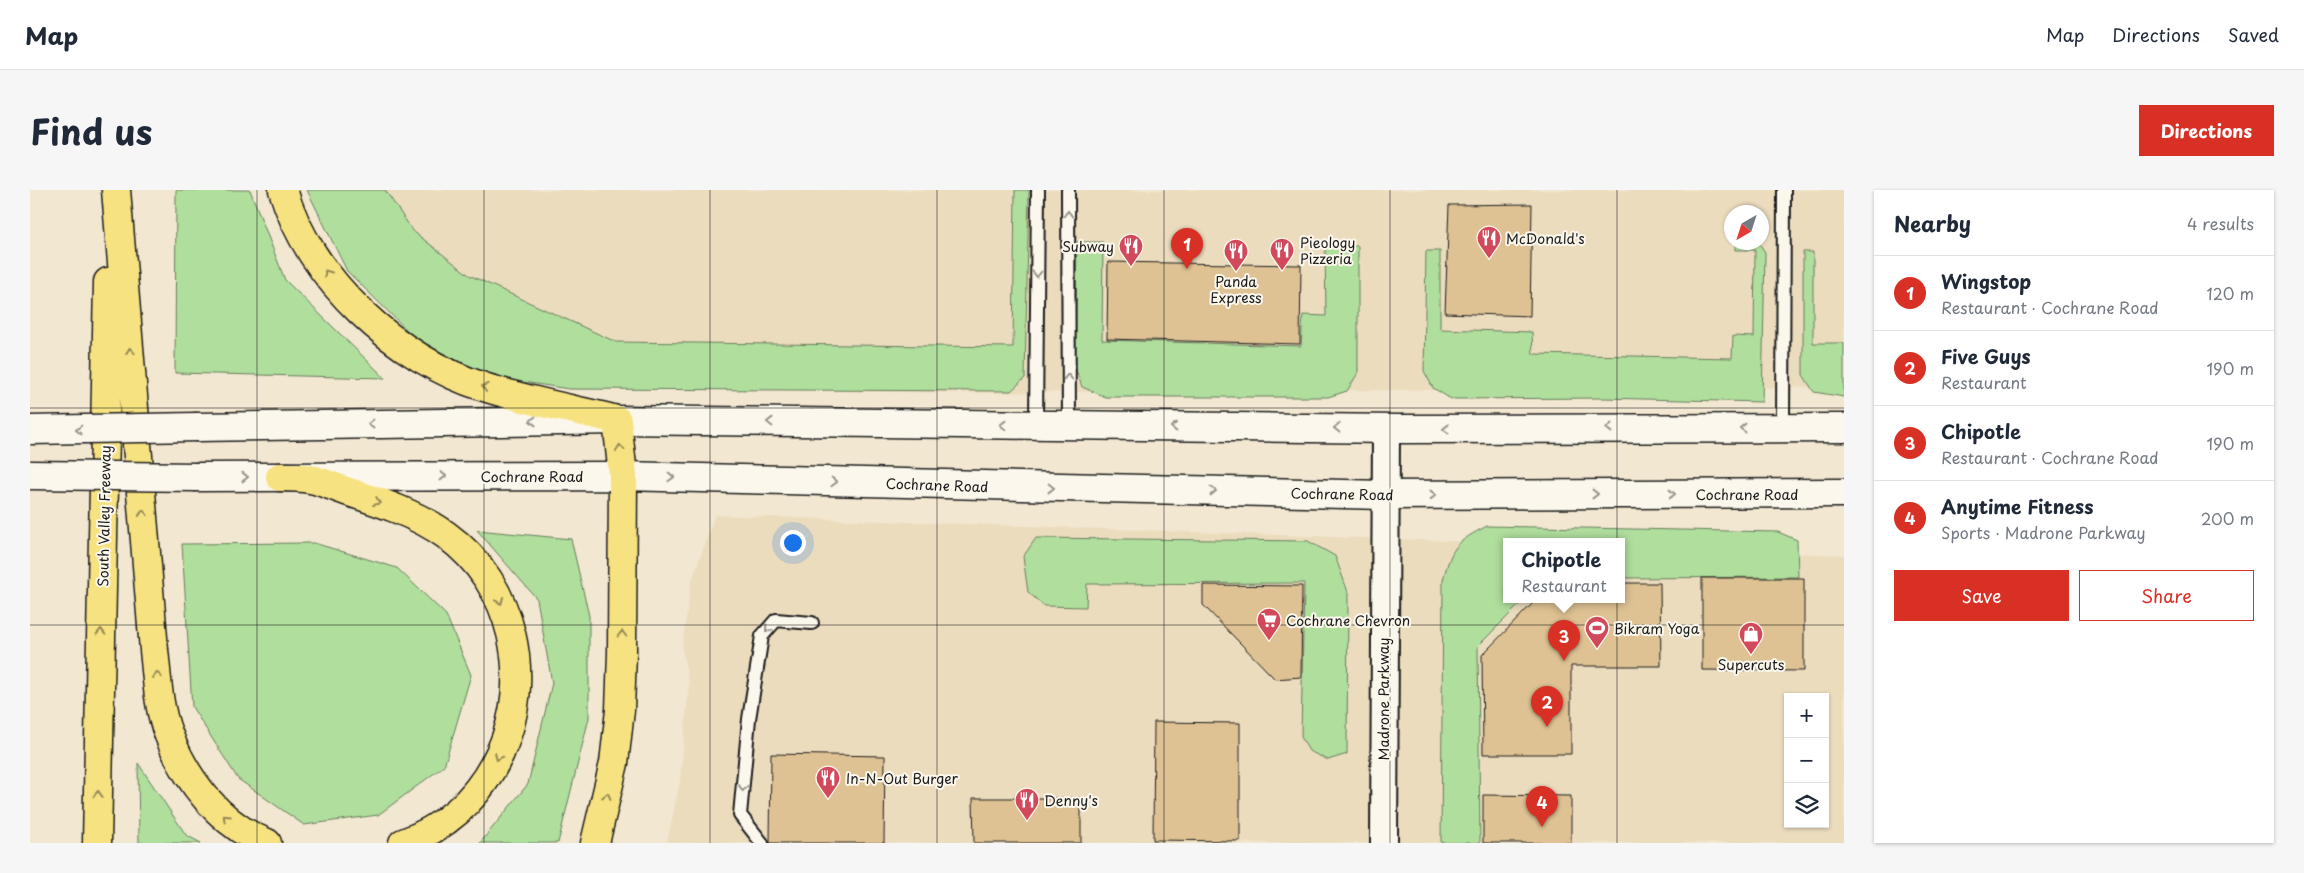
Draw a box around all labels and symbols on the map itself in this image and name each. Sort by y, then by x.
north arrow [1724,205,1769,250]
one-way arrow [1063,210,1073,218]
restaurant icon: McDonald's [1476,225,1502,259]
pin: 1 [1171,228,1203,269]
place label: McDonald's [1506,228,1585,249]
place label: Pieology Pizzeria [1300,232,1355,269]
restaurant icon: Subway [1118,233,1144,267]
place label: Subway [1062,236,1114,257]
restaurant icon: Pieology Pizzeria [1269,237,1295,271]
restaurant icon: Panda Express [1223,238,1249,272]
one-way arrow [324,269,333,279]
one-way arrow [1032,270,1043,278]
place label: Panda Express [1210,271,1262,308]
one-way arrow [124,347,135,355]
one-way arrow [1063,373,1073,380]
one-way arrow [481,382,489,392]
one-way arrow [529,416,536,426]
one-way arrow [766,417,774,427]
one-way arrow [366,419,374,429]
one-way arrow [998,419,1006,430]
one-way arrow [1170,422,1178,432]
one-way arrow [1333,423,1340,433]
one-way arrow [1605,423,1612,433]
one-way arrow [1739,423,1746,433]
one-way arrow [74,424,82,435]
one-way arrow [1442,424,1450,434]
one-way arrow [615,443,626,451]
street label: South Valley Freeway [92,445,116,587]
street label: Cochrane Road [481,466,583,487]
one-way arrow [440,471,447,481]
one-way arrow [242,472,250,482]
one-way arrow [668,472,676,482]
street label: Cochrane Road [885,473,989,497]
one-way arrow [830,477,838,487]
one-way arrow [1047,482,1055,493]
street label: Cochrane Road [1290,483,1394,505]
street label: Cochrane Road [1696,484,1798,505]
one-way arrow [1210,486,1217,496]
one-way arrow [1592,489,1599,499]
one-way arrow [1668,489,1676,499]
one-way arrow [1429,490,1437,500]
one-way arrow [372,496,381,506]
one-way arrow [137,509,148,517]
your location [780,530,806,556]
one-way arrow [493,596,504,605]
supermarket icon: Cochrane Chevron [1256,607,1282,641]
place label: Cochrane Chevron [1286,610,1410,631]
sports icon: Bikram Yoga [1584,615,1610,649]
place label: Bikram Yoga [1614,618,1700,639]
pin: 3 [1548,620,1580,661]
shop icon: Supercuts [1738,621,1764,655]
one-way arrow [765,623,774,632]
one-way arrow [96,628,106,636]
one-way arrow [617,630,627,638]
street label: Madrone Parkway [1373,638,1394,760]
place label: Supercuts [1718,654,1785,675]
one-way arrow [152,671,163,679]
pin: 2 [1531,686,1563,727]
one-way arrow [494,752,504,761]
restaurant icon: In-N-Out Burger [815,765,841,799]
place label: In-N-Out Burger [846,768,959,789]
one-way arrow [737,784,748,792]
pin: 4 [1526,786,1558,827]
restaurant icon: Denny's [1014,787,1040,821]
one-way arrow [93,790,103,798]
place label: Denny's [1044,790,1098,811]
one-way arrow [601,791,612,800]
one-way arrow [222,814,231,823]

